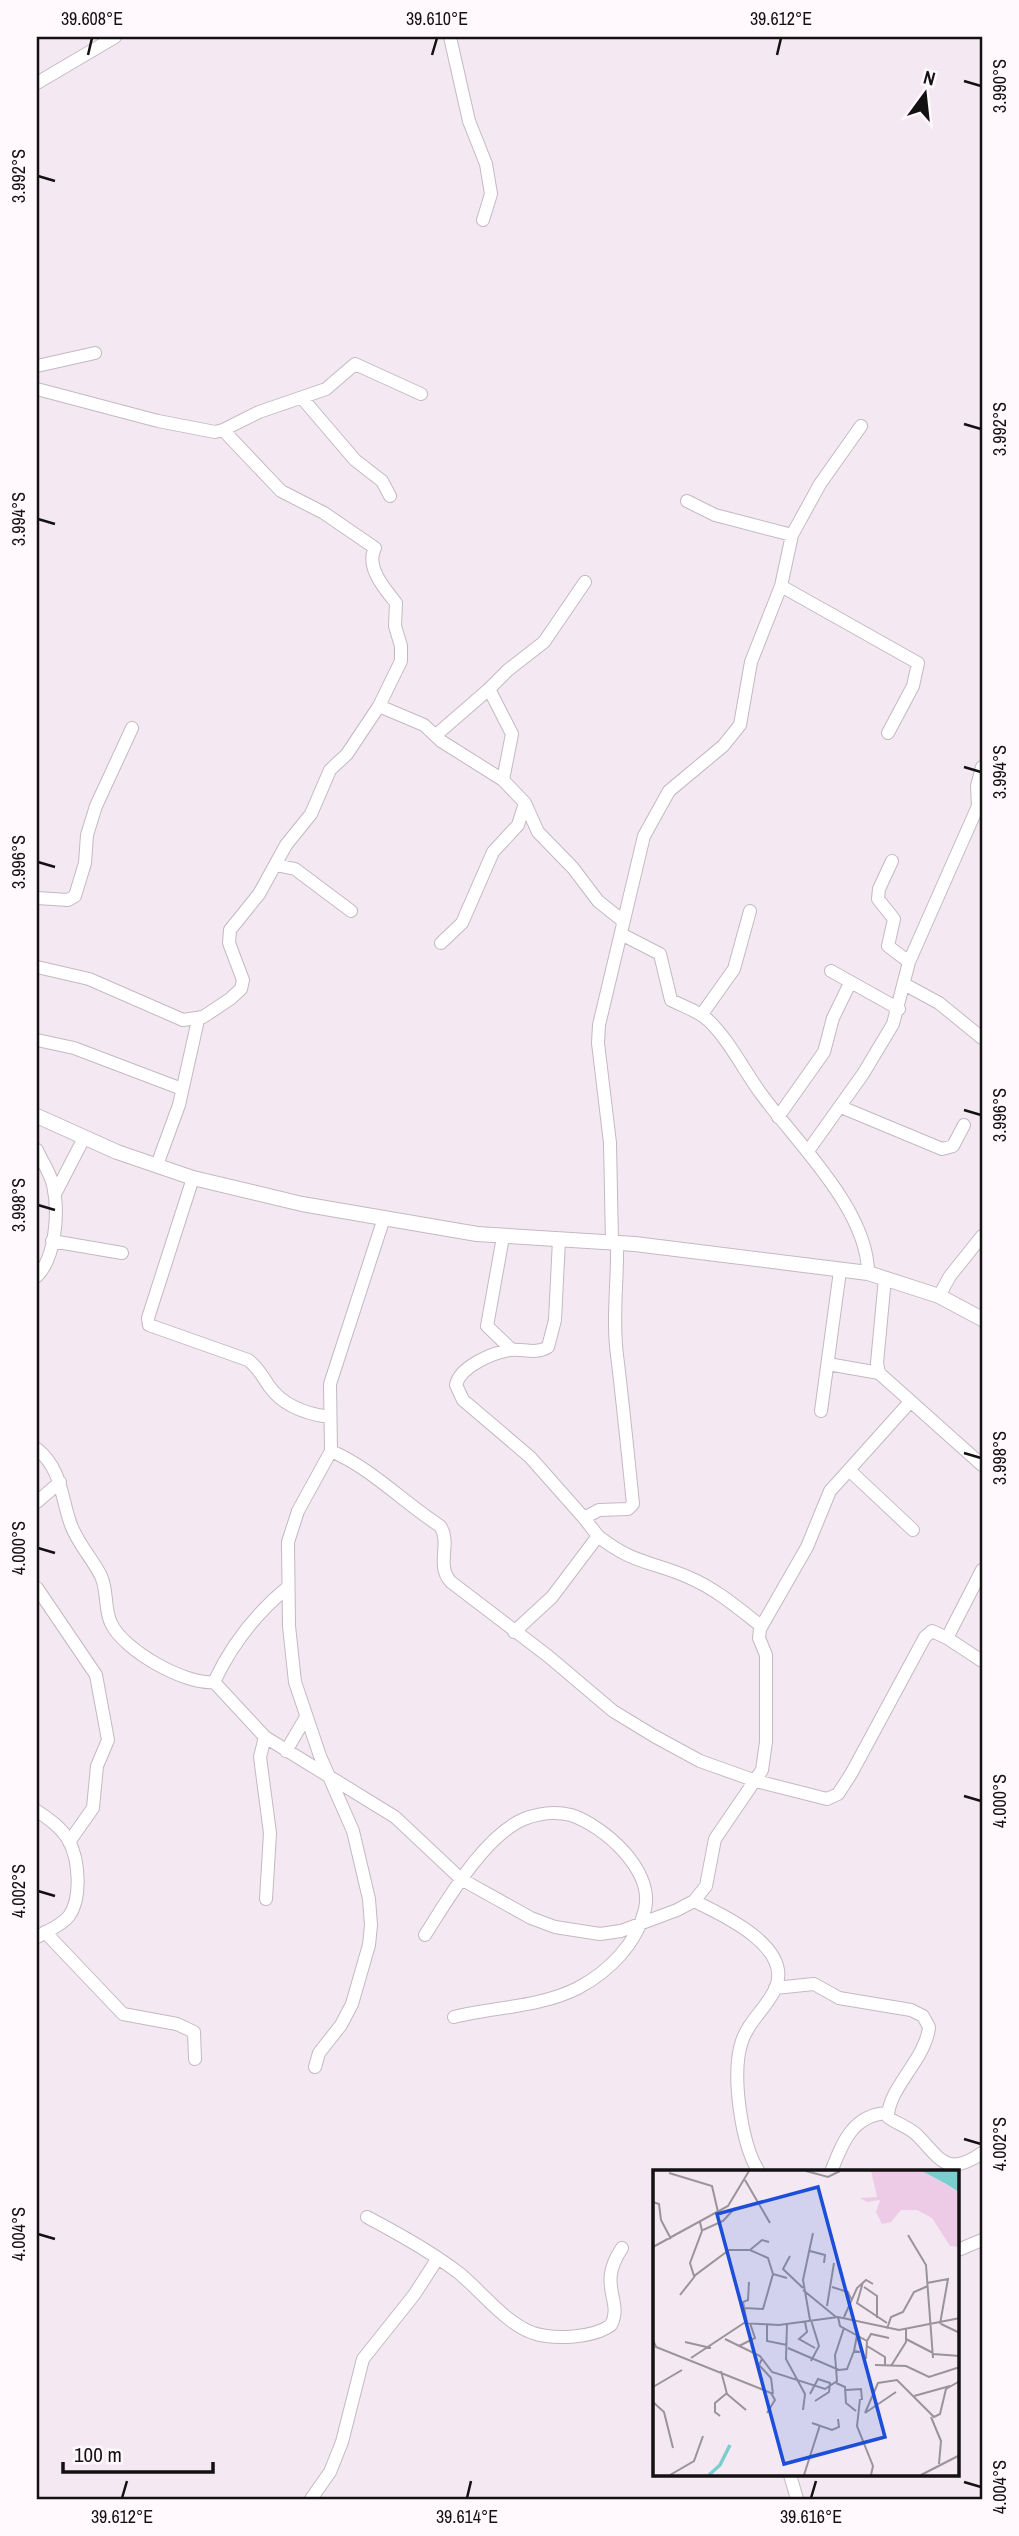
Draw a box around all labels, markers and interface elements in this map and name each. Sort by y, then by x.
text: 39.608°E [61,6,123,31]
text: 39.610°E [406,6,468,31]
text: 39.612°E [750,6,812,31]
text: 3.990°S [987,59,1012,113]
north arrow [890,60,960,130]
text: N [921,64,938,92]
text: 3.992°S [6,149,31,203]
text: 3.992°S [987,402,1012,456]
text: 3.994°S [6,492,31,546]
text: 3.994°S [987,745,1012,799]
text: 3.996°S [6,835,31,889]
text: 3.996°S [987,1088,1012,1142]
text: 3.998°S [6,1178,31,1232]
text: 3.998°S [987,1431,1012,1485]
text: 4.000°S [6,1521,31,1575]
text: 4.000°S [987,1774,1012,1828]
text: 4.002°S [6,1864,31,1918]
text: 4.002°S [987,2117,1012,2171]
inset map [653,2170,960,2476]
text: 4.004°S [6,2207,31,2261]
scale bar [63,2431,214,2475]
text: 100 m [74,2440,122,2469]
text: 4.004°S [987,2460,1012,2514]
text: 39.612°E [91,2504,153,2529]
text: 39.614°E [436,2504,498,2529]
text: 39.616°E [780,2504,842,2529]

